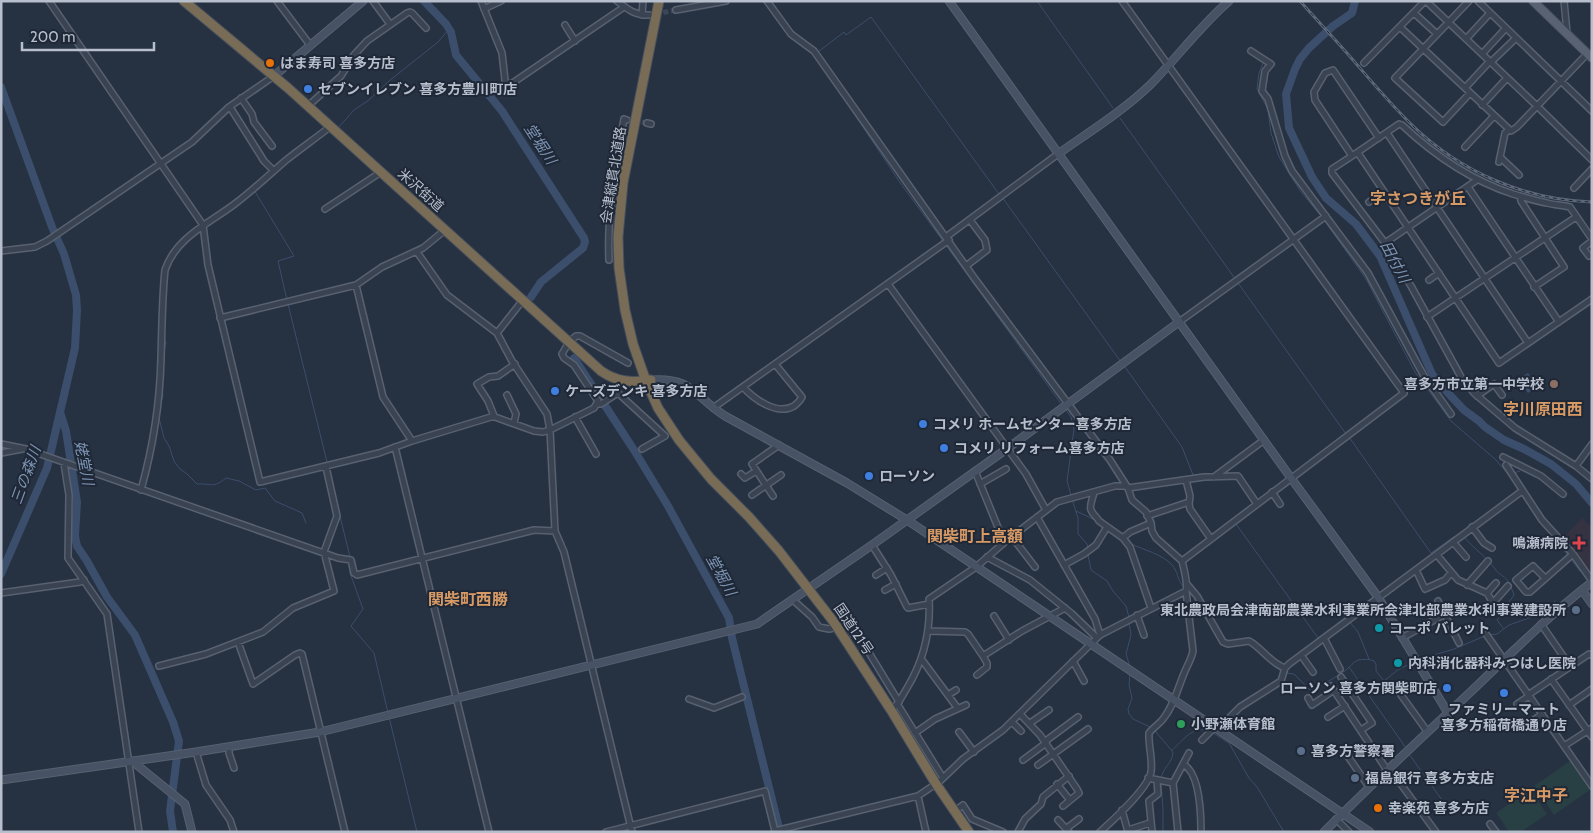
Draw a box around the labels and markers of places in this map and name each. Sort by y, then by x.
place label: はま寿司 喜多方店 [280,54,395,72]
marker: はま寿司 喜多方店 [264,57,276,69]
place label: セブンイレブン 喜多方豊川町店 [318,80,517,98]
marker: セブンイレブン 喜多方豊川町店 [302,83,314,95]
place label: 喜多方市立第一中学校 [1404,375,1544,393]
marker: 喜多方市立第一中学校 [1548,378,1560,390]
place label: ケーズデンキ 喜多方店 [565,382,707,400]
marker: ケーズデンキ 喜多方店 [549,385,561,397]
place label: コメリ ホームセンター喜多方店 [933,415,1132,433]
marker: コメリ ホームセンター喜多方店 [917,418,929,430]
place label: コメリ リフォーム喜多方店 [954,439,1125,457]
marker: コメリ リフォーム喜多方店 [938,442,950,454]
place label: ローソン [879,467,935,485]
marker: ローソン [863,470,875,482]
place label: 鳴瀬病院 [1512,534,1568,552]
marker: 鳴瀬病院 [1572,536,1586,550]
place label: 東北農政局会津南部農業水利事業所会津北部農業水利事業建設所 [1160,601,1566,619]
marker: 東北農政局会津南部農業水利事業所会津北部農業水利事業建設所 [1570,604,1582,616]
place label: コーポ バレット [1389,619,1490,637]
marker: コーポ バレット [1373,622,1385,634]
place label: 内科消化器科みつはし医院 [1408,654,1576,672]
marker: 内科消化器科みつはし医院 [1392,657,1404,669]
place label: ローソン 喜多方関柴町店 [1280,679,1437,697]
marker: ローソン 喜多方関柴町店 [1441,682,1453,694]
marker: ファミリーマート 喜多方稲荷橋通り店 [1498,687,1510,699]
place label: ファミリーマート 喜多方稲荷橋通り店 [1441,700,1567,734]
place label: 小野瀬体育館 [1191,715,1275,733]
marker: 小野瀬体育館 [1175,718,1187,730]
place label: 喜多方警察署 [1311,742,1395,760]
marker: 喜多方警察署 [1295,745,1307,757]
place label: 福島銀行 喜多方支店 [1365,769,1494,787]
marker: 福島銀行 喜多方支店 [1349,772,1361,784]
place label: 幸楽苑 喜多方店 [1388,799,1489,817]
marker: 幸楽苑 喜多方店 [1372,802,1384,814]

